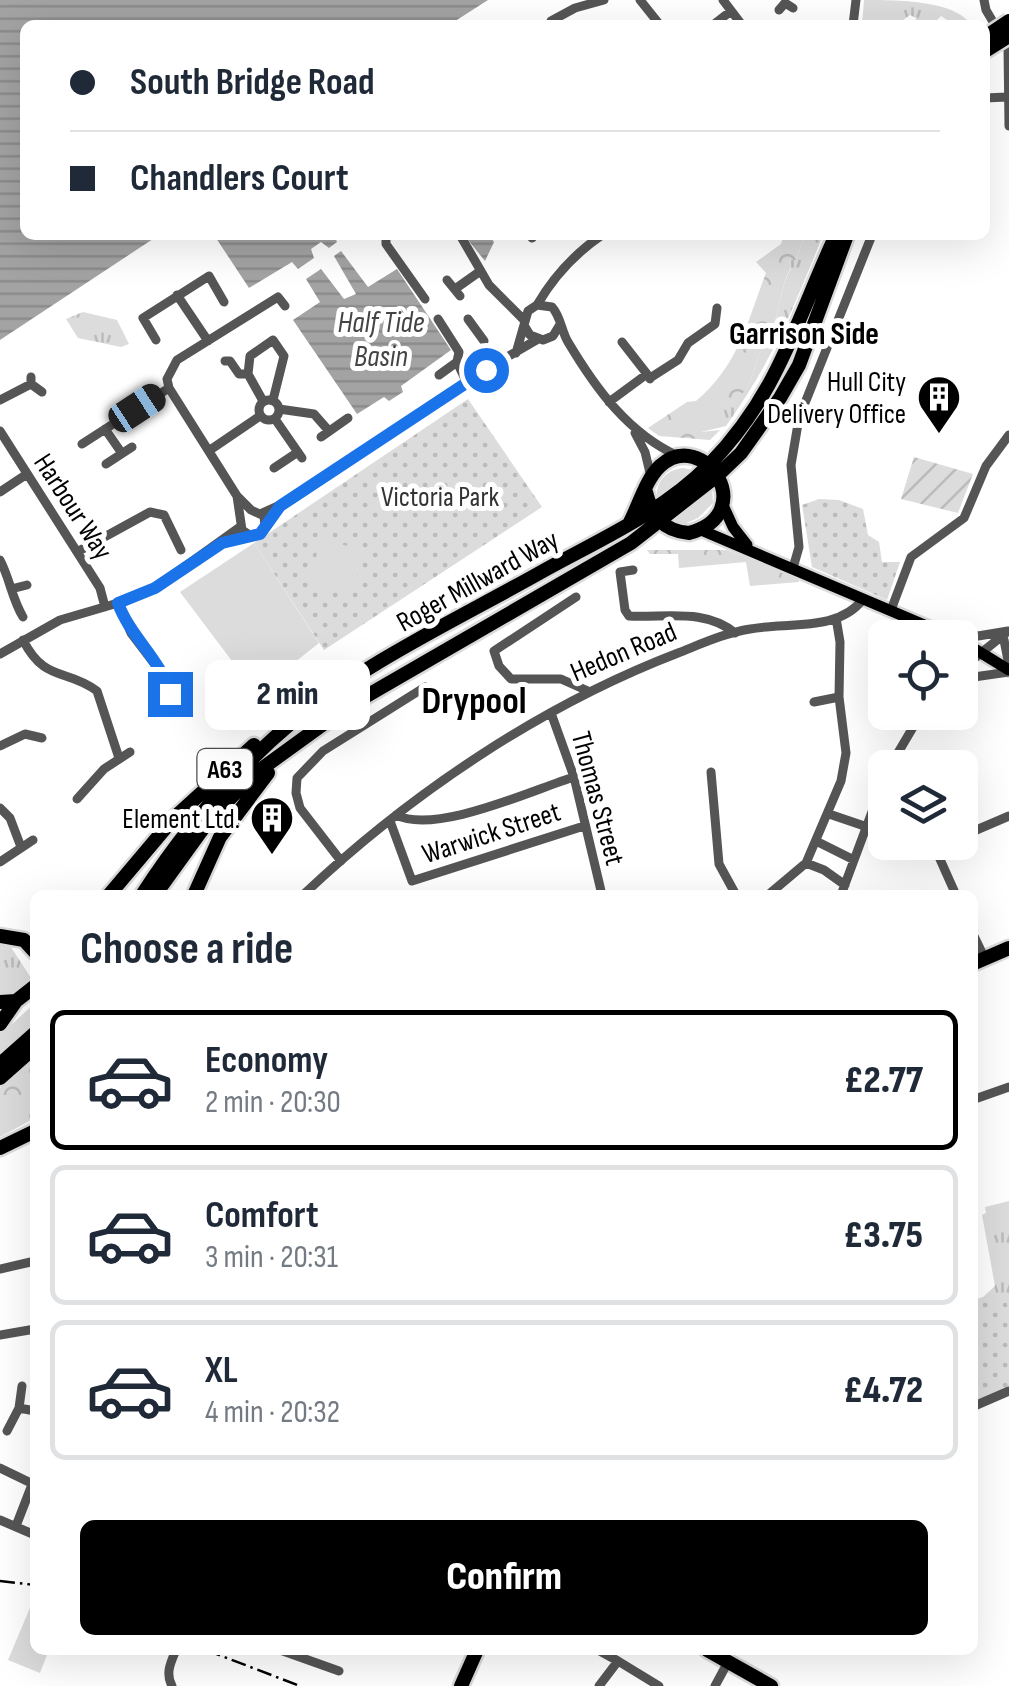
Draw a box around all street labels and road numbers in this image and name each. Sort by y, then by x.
street label: Harbour Way [26,448,119,566]
street label: Roger Millward Way [391,523,565,639]
street label: Hedon Road [566,615,682,689]
street label: Thomas Street [564,728,631,869]
road number: A63 [198,749,252,789]
street label: Warwick Street [418,796,565,871]

